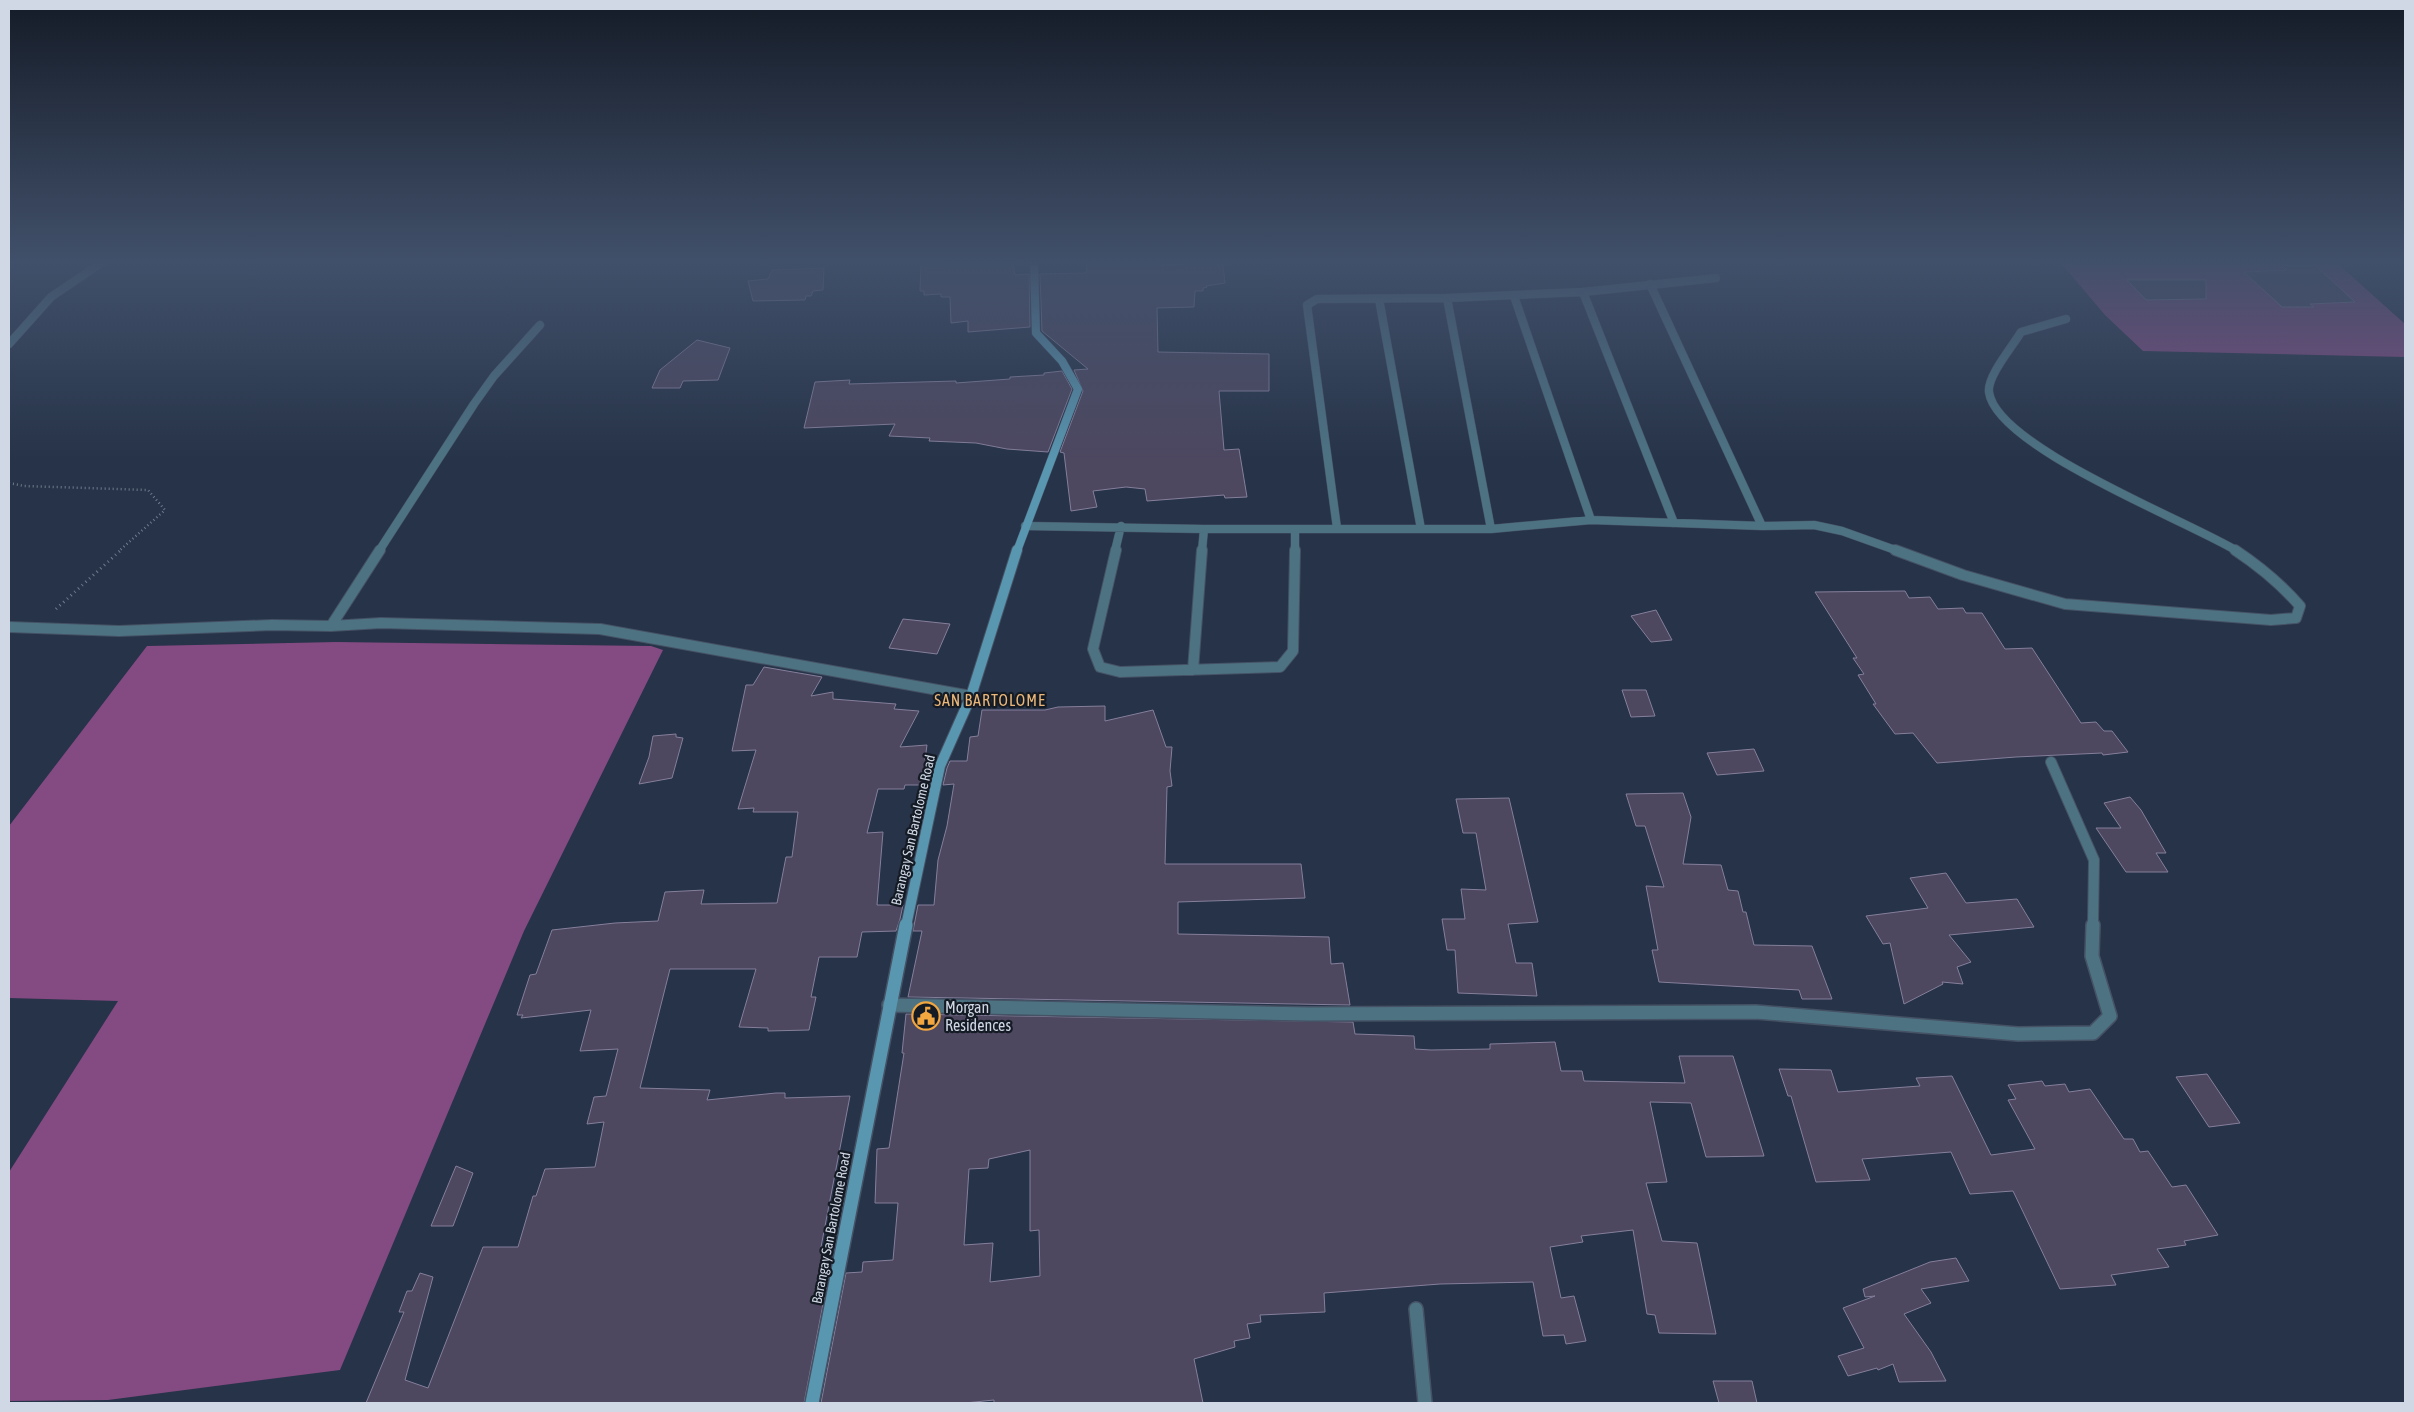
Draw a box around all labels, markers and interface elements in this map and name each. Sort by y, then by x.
district label: SAN BARTOLOME [934,691,1046,709]
street label: Barangay San Bartolome Road [888,753,938,907]
place label: Morgan Residences [945,998,1011,1034]
public building icon: Morgan Residences [911,1001,941,1031]
street label: Barangay San Bartolome Road [808,1151,854,1305]

